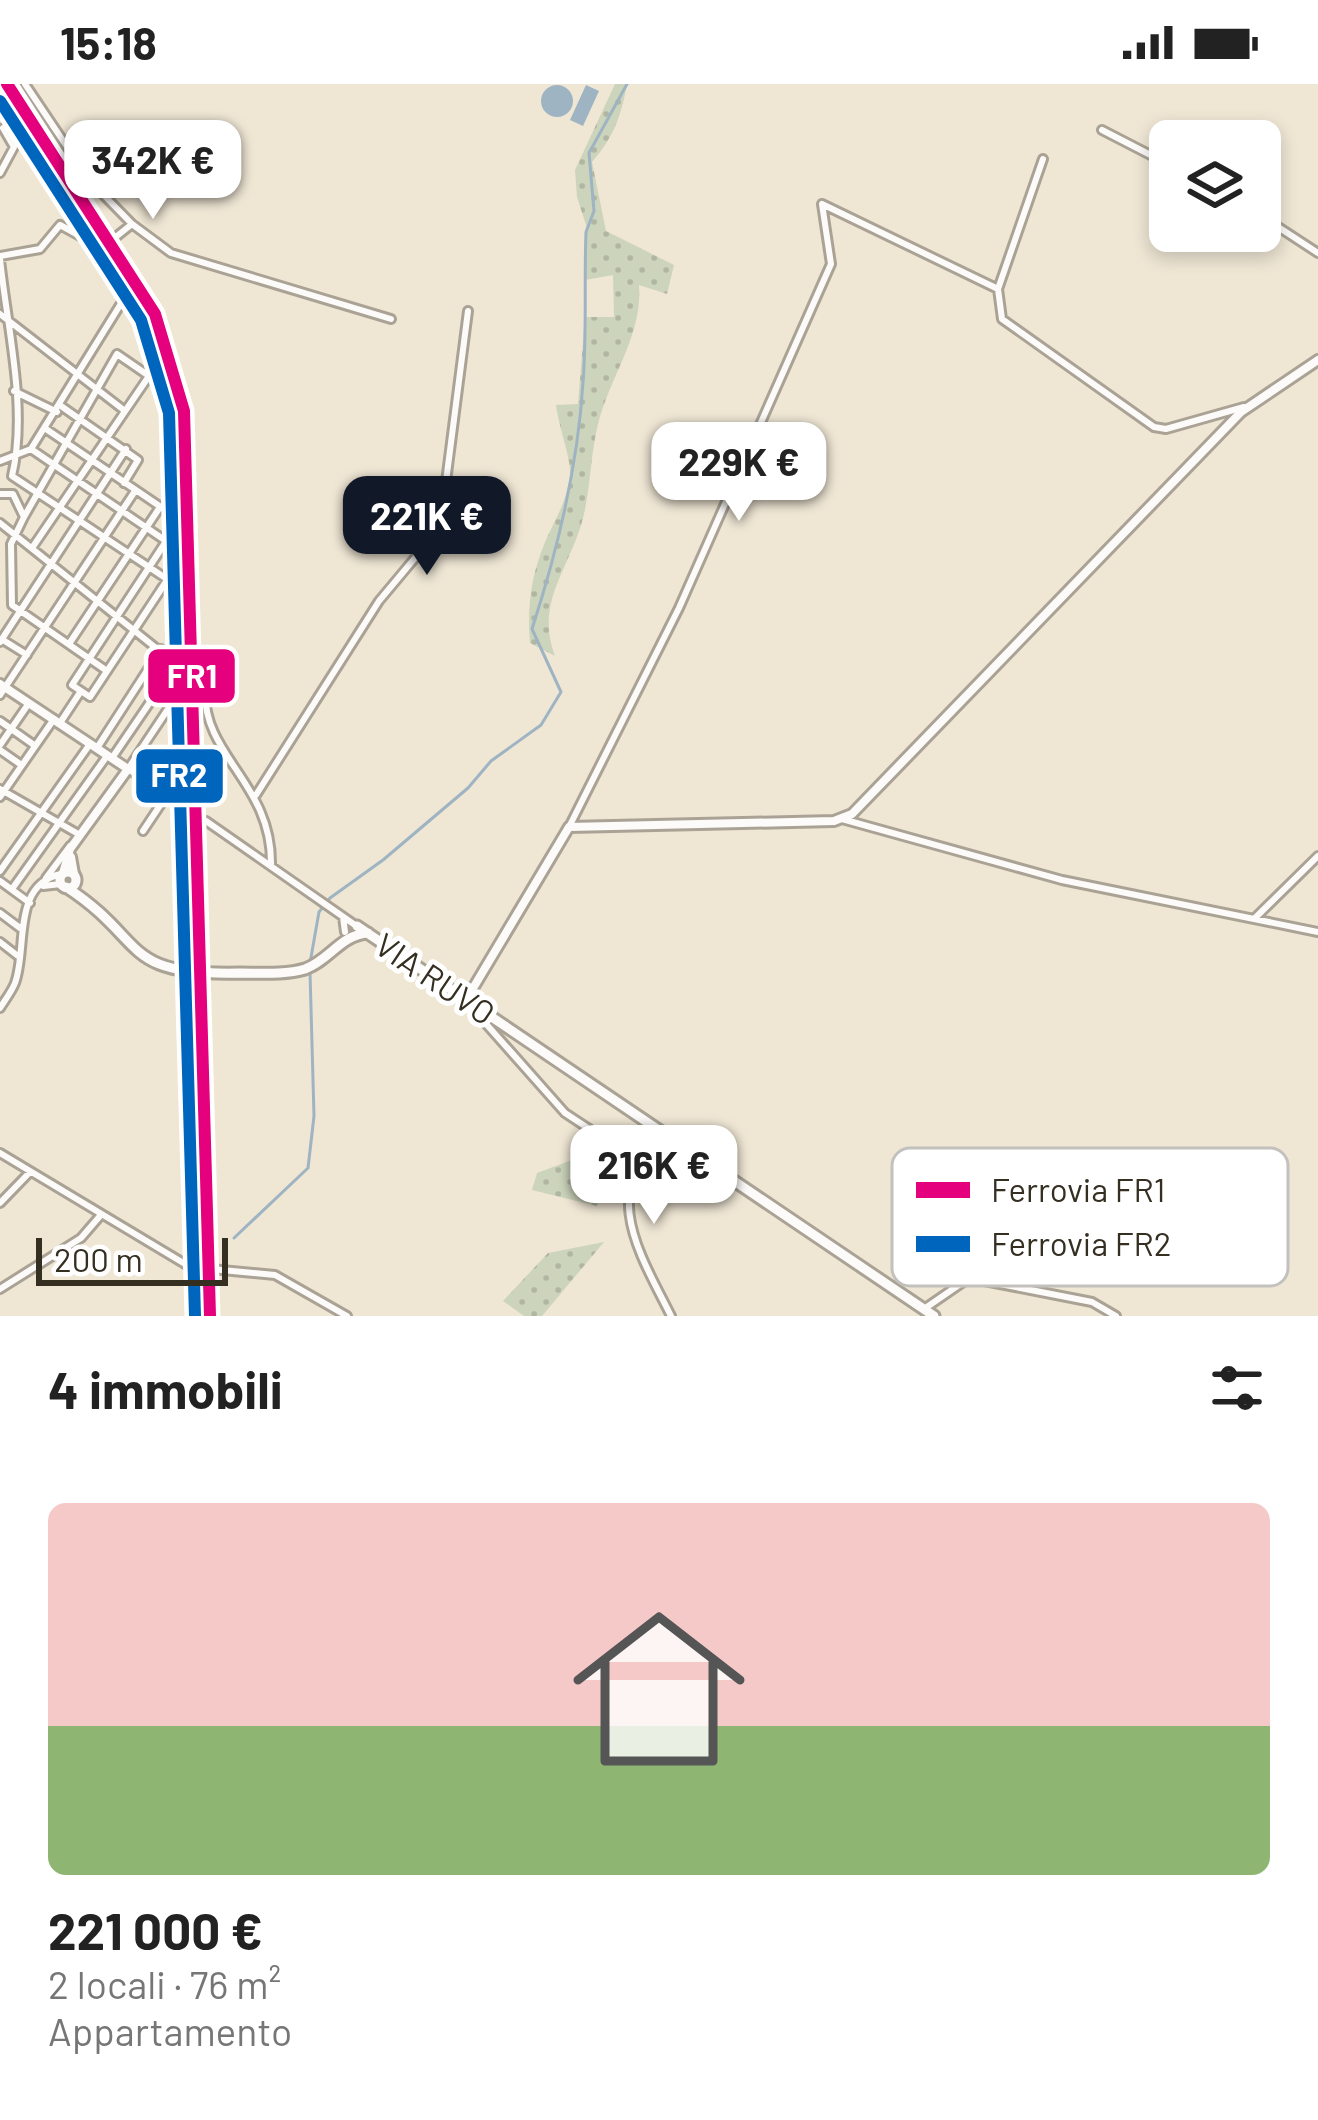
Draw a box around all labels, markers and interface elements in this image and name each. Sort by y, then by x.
text: 15:18 [60,15,157,69]
pin: 342K € [55,120,251,222]
map controls [1149,120,1281,252]
button: layers [1149,120,1281,252]
text: 342K € [91,135,215,182]
pin: 229K € [641,422,837,524]
text: 229K € [678,437,800,484]
pin: 221K € [329,476,525,578]
text: 221K € [370,491,484,538]
line badge: FR1 [146,647,237,705]
text: FR1 [167,655,217,695]
line badge: FR2 [134,747,225,805]
text: FR2 [150,754,208,794]
street label: VIA RUVO [368,924,503,1033]
pin: 216K € [556,1125,752,1227]
text: 216K € [597,1140,711,1187]
legend [892,1148,1288,1286]
text: Ferrovia FR1 [991,1169,1165,1209]
text: Ferrovia FR2 [991,1223,1171,1263]
scale bar [36,1232,228,1285]
text: 200 m [54,1239,143,1279]
icon: filters [1204,1355,1270,1421]
text: 4 immobili [48,1358,283,1419]
icon: home [551,1581,767,1797]
text: 221 000 € [48,1899,263,1960]
text: 2 locali · 76 m² [48,1960,281,2007]
text: Appartamento [48,2007,292,2054]

